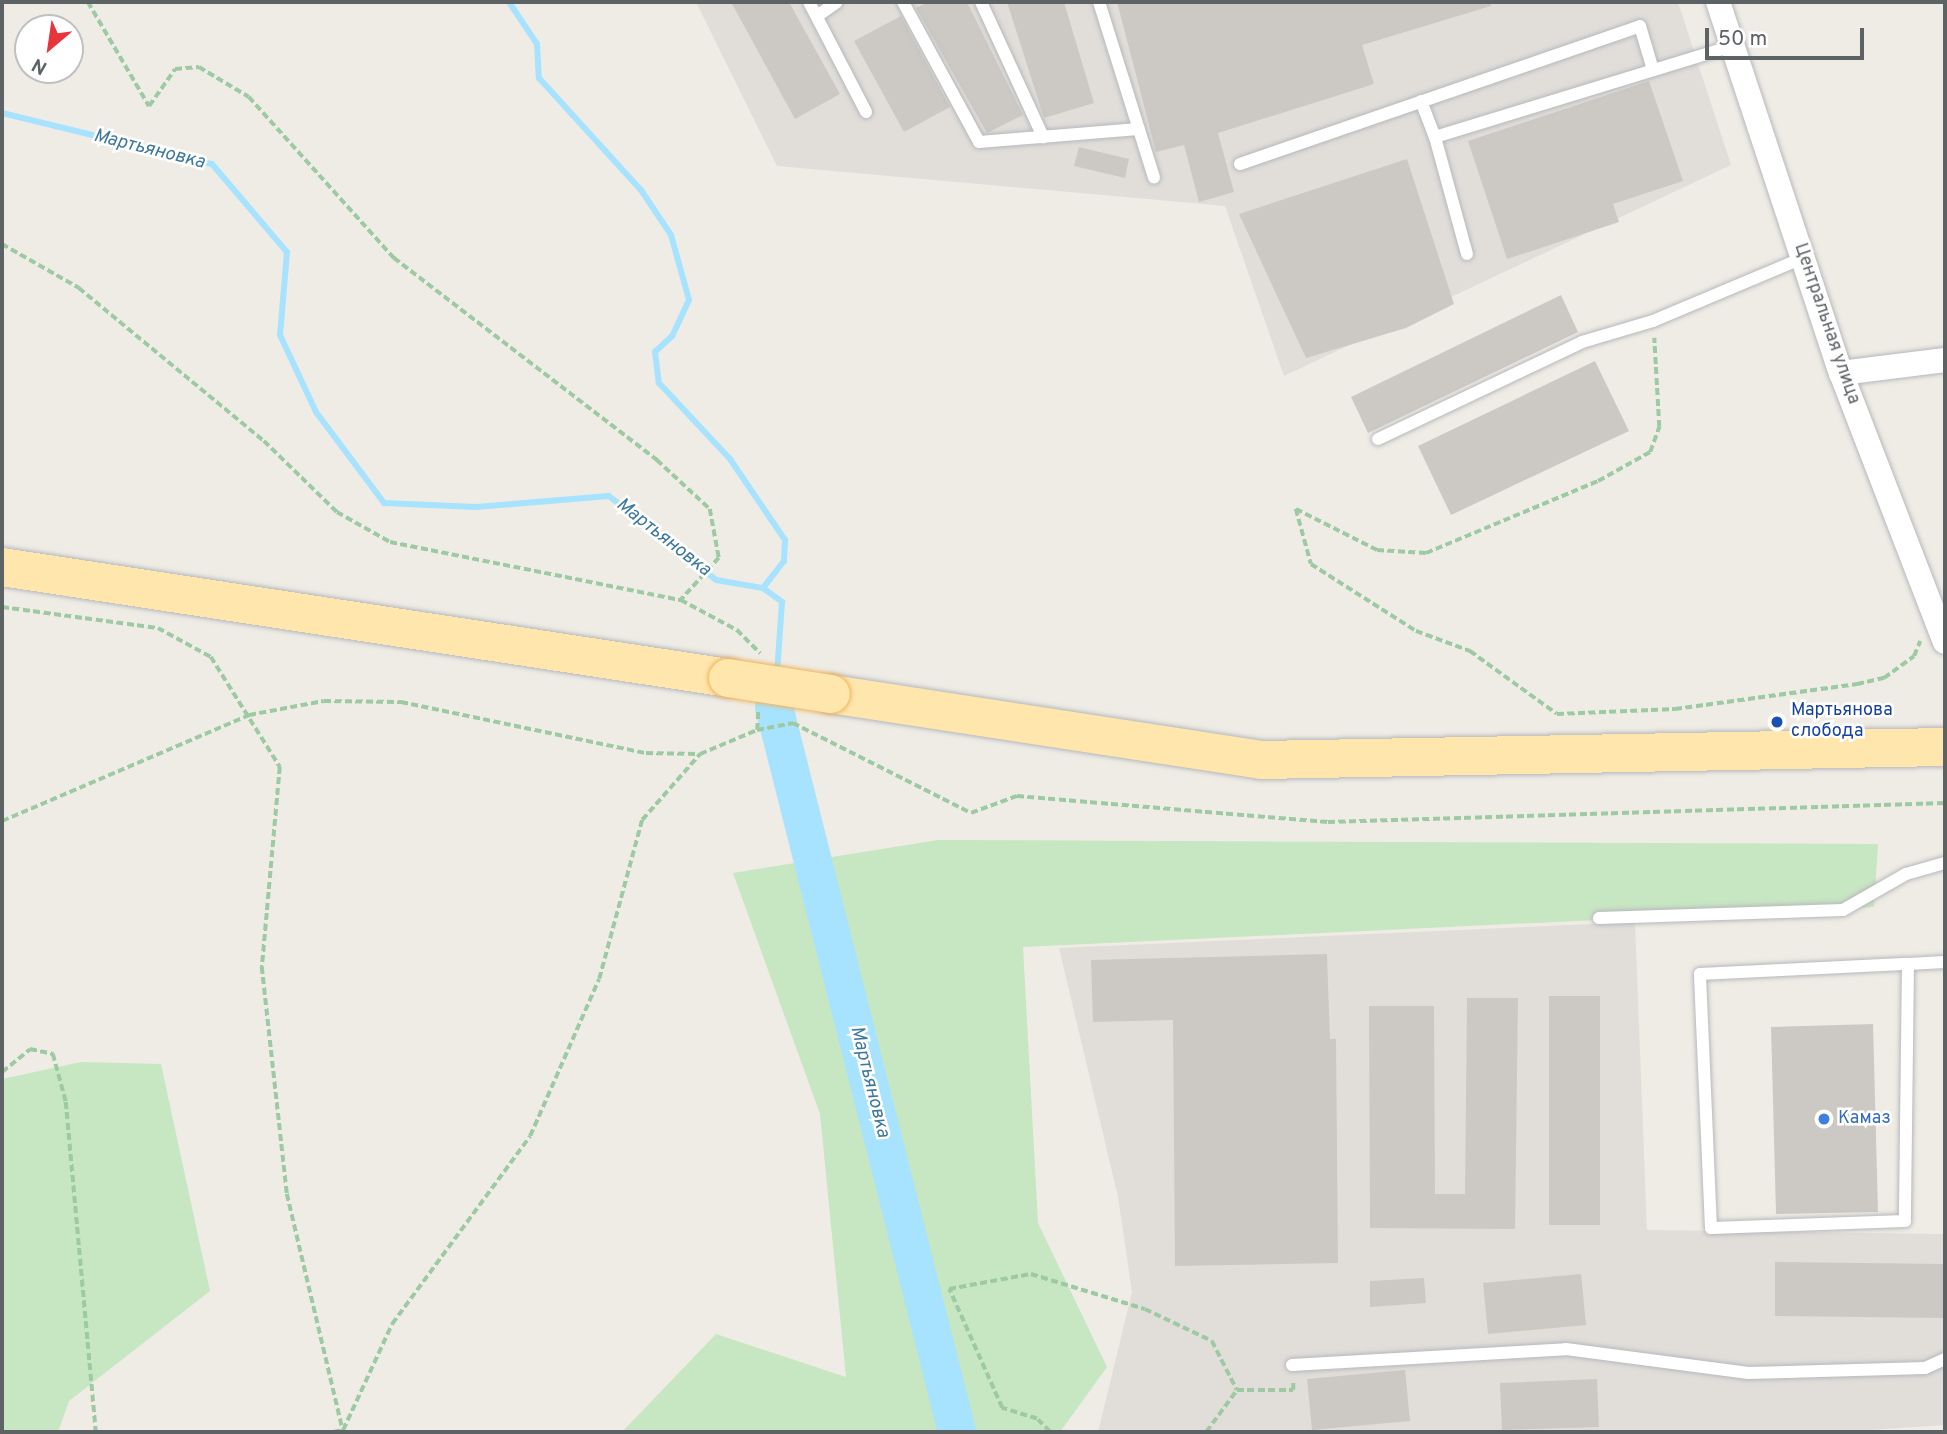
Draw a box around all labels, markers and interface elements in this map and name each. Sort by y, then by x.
north arrow [14,14,84,84]
scale bar [1709,14,1868,58]
text: 50 m [1718,26,1767,53]
text: N [28,52,52,79]
water label: Мартьяновка [91,125,207,175]
street label: Центральная улица [1788,241,1864,407]
water label: Мартьяновка [611,494,715,582]
place label: Мартьянова слобода [1791,701,1893,744]
marker: Мартьянова слобода [1769,714,1785,730]
water label: Мартьяновка [844,1024,894,1140]
place label: Камаз [1838,1108,1891,1130]
marker: Камаз [1816,1111,1832,1127]

